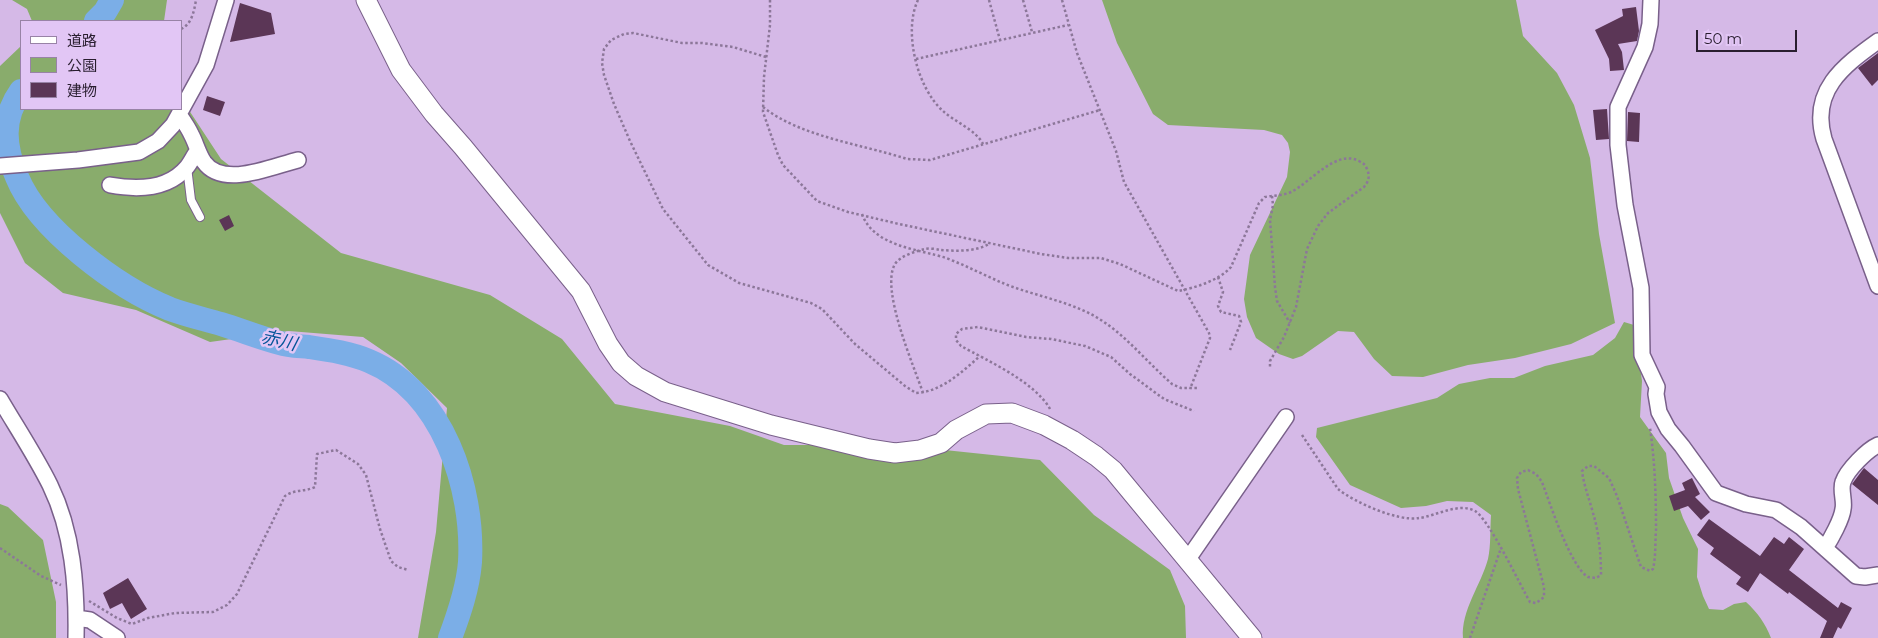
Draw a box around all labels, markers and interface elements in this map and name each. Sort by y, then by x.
legend [20,20,182,110]
scale bar [1698,20,1799,52]
text: 50 m [1704,29,1742,48]
text: 道路 [67,31,97,50]
text: 公園 [67,56,97,75]
text: 建物 [67,81,97,100]
water label: 赤川 [259,326,299,356]

